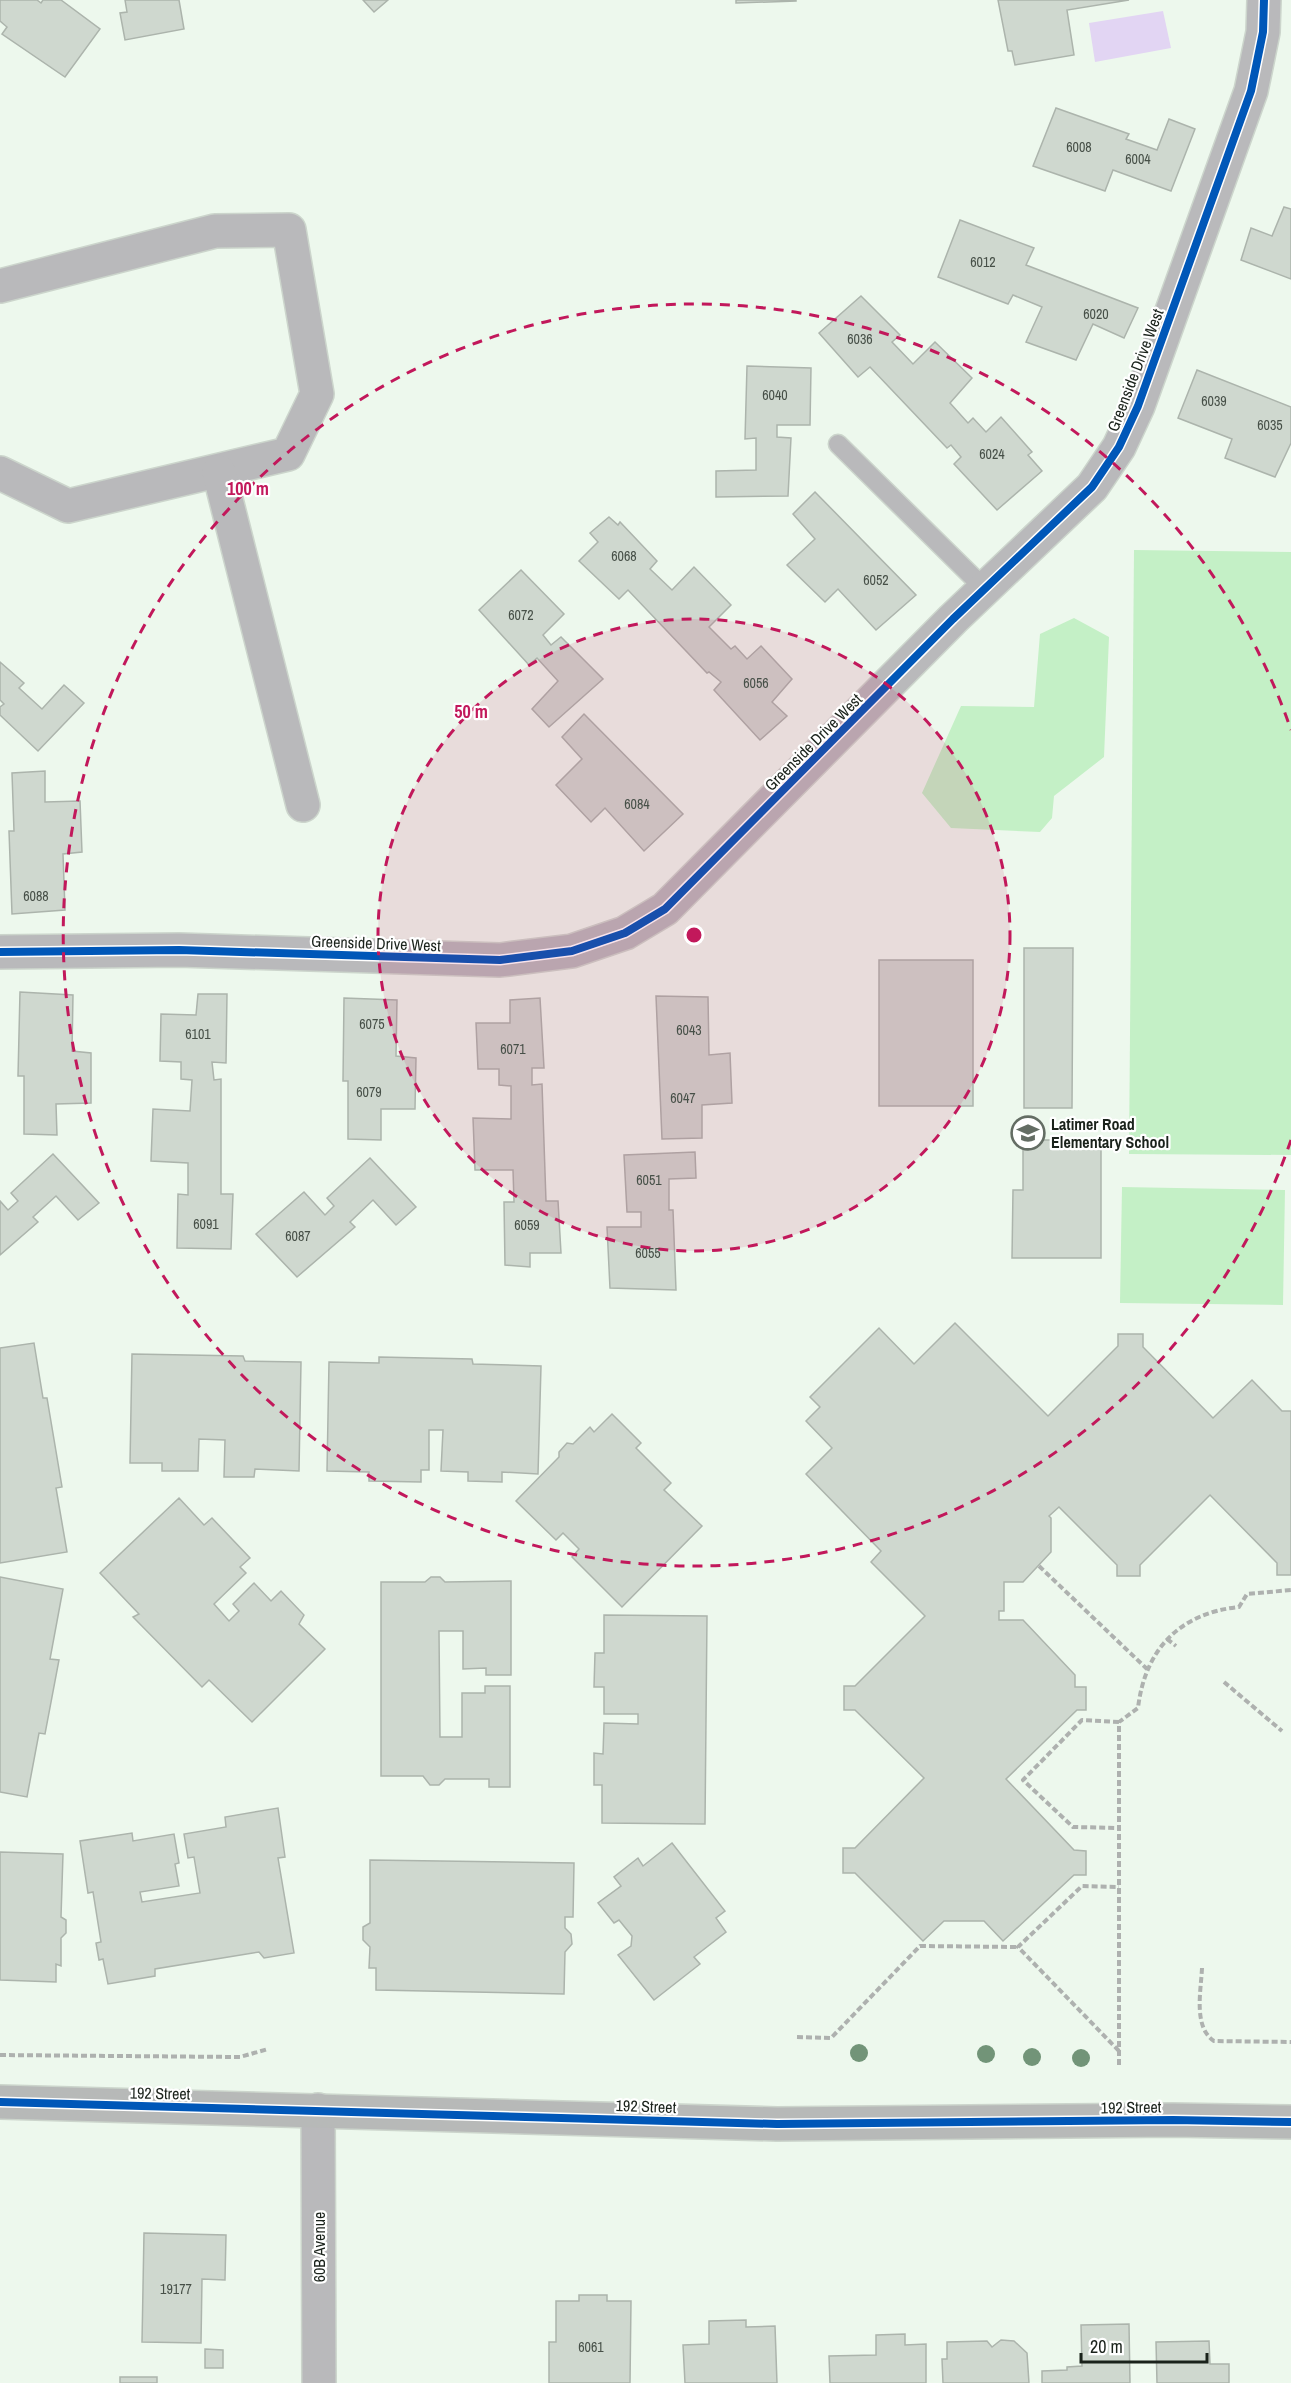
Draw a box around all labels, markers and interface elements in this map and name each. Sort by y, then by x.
house number: 6008 [1066,138,1092,156]
house number: 6004 [1125,150,1151,168]
house number: 6012 [970,253,996,271]
house number: 6020 [1083,305,1109,323]
street label: Greenside Drive West [1102,305,1169,434]
house number: 6036 [847,330,873,348]
house number: 6040 [762,386,788,404]
house number: 6039 [1201,392,1227,410]
house number: 6035 [1257,416,1283,434]
house number: 6024 [979,445,1005,463]
text: 100 m [227,476,269,501]
house number: 6068 [611,547,637,565]
house number: 6052 [863,571,889,589]
house number: 6072 [508,606,534,624]
house number: 6056 [743,674,769,692]
street label: Greenside Drive West [759,688,867,796]
text: 50 m [454,699,488,724]
house number: 6084 [624,795,650,813]
house number: 6088 [23,887,49,905]
centre of rings [684,925,704,945]
street label: Greenside Drive West [311,930,441,956]
house number: 6075 [359,1015,385,1033]
house number: 6043 [676,1021,702,1039]
house number: 6101 [185,1025,211,1043]
house number: 6071 [500,1040,526,1058]
house number: 6079 [356,1083,382,1101]
house number: 6047 [670,1089,696,1107]
place label: Latimer Road Elementary School [1051,1113,1169,1153]
school or university icon: Latimer Road Elementary School [1010,1115,1046,1151]
house number: 6051 [636,1171,662,1189]
house number: 6091 [193,1215,219,1233]
house number: 6059 [514,1216,540,1234]
house number: 6087 [285,1227,311,1245]
house number: 6055 [635,1244,661,1262]
street label: 192 Street [130,2081,191,2105]
street label: 192 Street [615,2094,677,2118]
street label: 192 Street [1101,2095,1162,2119]
street label: 60B Avenue [308,2212,330,2282]
house number: 19177 [160,2280,192,2298]
scale bar [1081,2326,1207,2364]
text: 20 m [1090,2334,1123,2359]
house number: 6061 [578,2338,604,2356]

